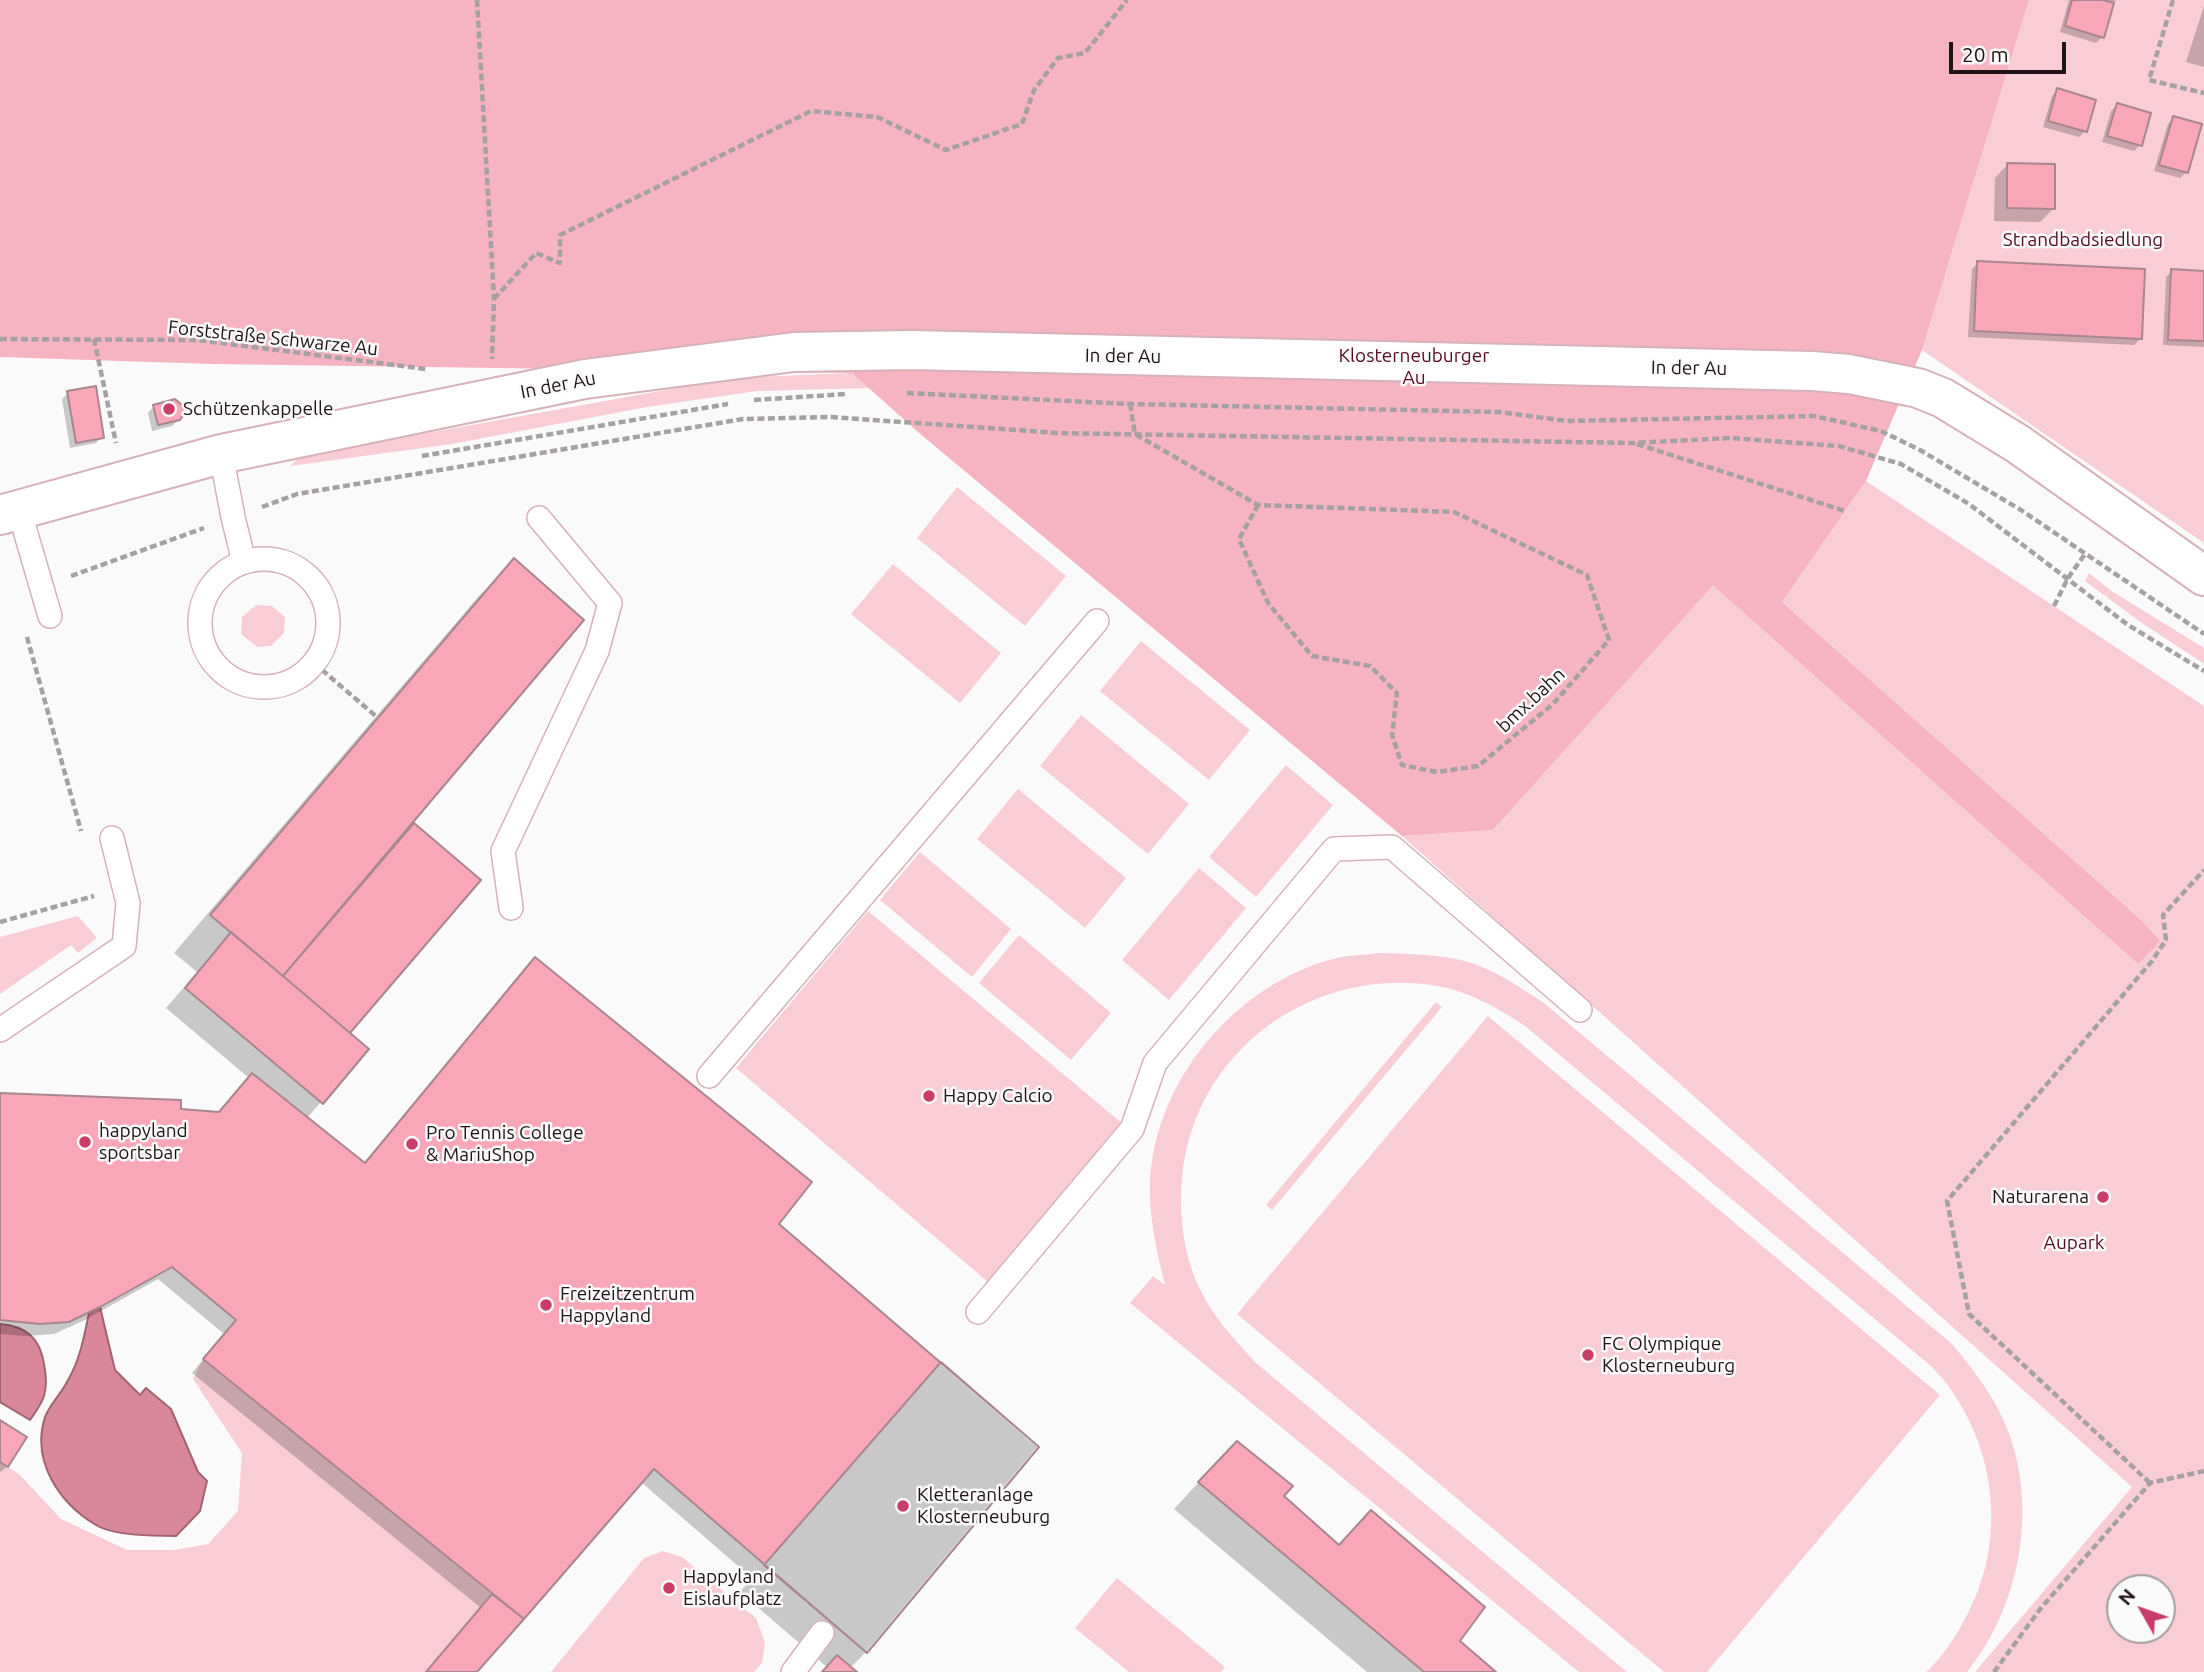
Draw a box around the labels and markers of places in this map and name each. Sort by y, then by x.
place label: Schützenkappelle [183,398,333,420]
marker: Schützenkappelle [161,401,177,417]
place label: Happy Calcio [943,1085,1053,1107]
marker: Happy Calcio [921,1088,937,1104]
place label: happyland sportsbar [99,1120,188,1164]
place label: Pro Tennis College & MariuShop [426,1122,584,1166]
marker: happyland sportsbar [77,1134,93,1150]
marker: Pro Tennis College & MariuShop [404,1136,420,1152]
place label: Naturarena [1992,1186,2089,1208]
marker: Naturarena [2095,1189,2111,1205]
place label: Freizeitzentrum Happyland [560,1283,695,1327]
marker: Freizeitzentrum Happyland [538,1297,554,1313]
place label: FC Olympique Klosterneuburg [1602,1333,1735,1377]
marker: FC Olympique Klosterneuburg [1580,1347,1596,1363]
place label: Kletteranlage Klosterneuburg [917,1484,1050,1528]
marker: Kletteranlage Klosterneuburg [895,1498,911,1514]
place label: Happyland Eislaufplatz [683,1566,781,1610]
marker: Happyland Eislaufplatz [661,1580,677,1596]

